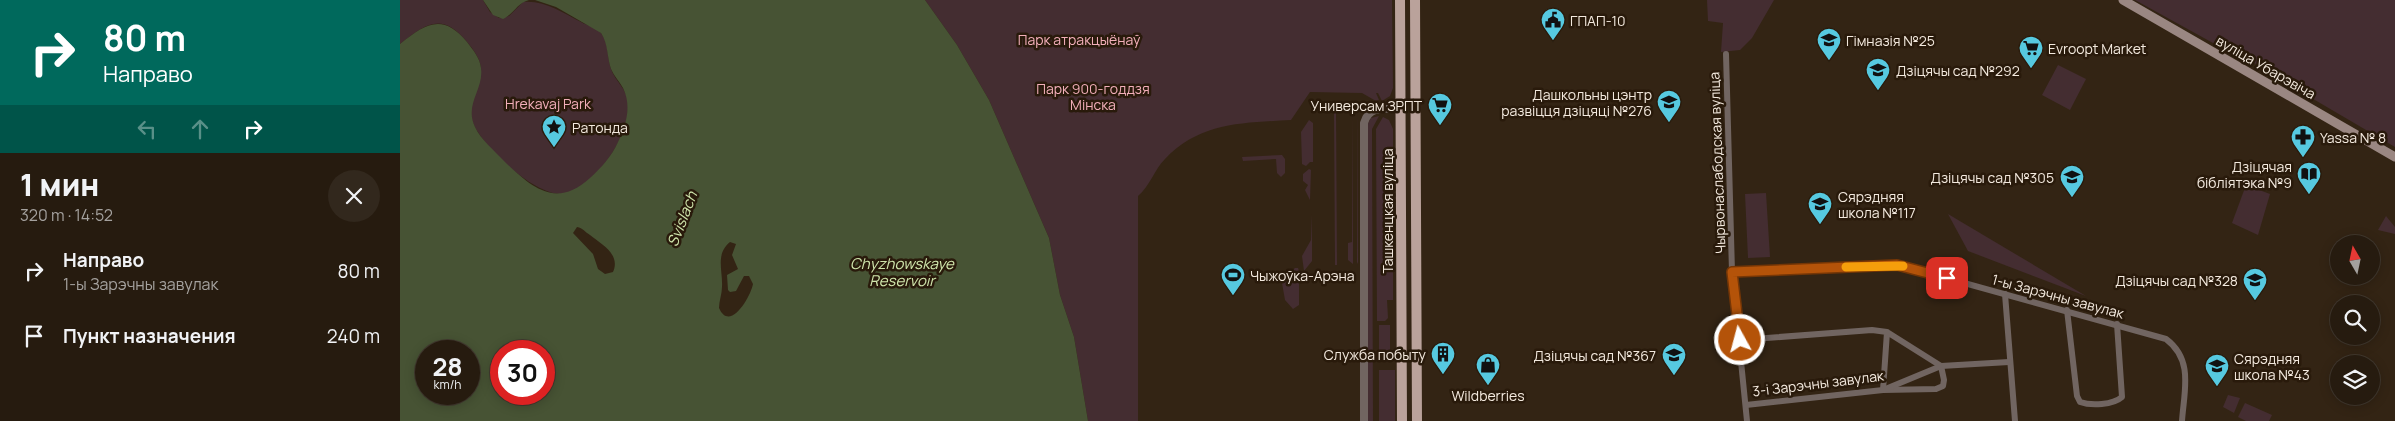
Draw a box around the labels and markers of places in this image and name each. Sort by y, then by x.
public building icon: ГПАП-10 [1540,7,1566,41]
place label: ГПАП-10 [1570,11,1626,30]
school or university icon: Гімназія №25 [1816,27,1842,61]
place label: Гімназія №25 [1846,31,1935,50]
supermarket icon: Evroopt Market [2018,35,2044,69]
place label: Evroopt Market [2048,39,2147,58]
school or university icon: Дзіцячы сад №292 [1865,57,1891,91]
place label: Дзіцячы сад №292 [1896,61,2020,80]
place label: Дашкольны цэнтр развіцця дзіцяці №276 [1501,85,1652,120]
school or university icon: Дашкольны цэнтр развіцця дзіцяці №276 [1656,89,1682,123]
supermarket icon: Универсам ЗРПТ [1427,92,1453,126]
place label: Универсам ЗРПТ [1311,96,1423,115]
place icon: Ратонда [541,114,567,148]
place label: Ратонда [572,118,628,137]
pharmacy icon: Yassa № 8 [2290,124,2316,158]
place label: Yassa № 8 [2320,128,2386,147]
place label: Дзіцячая бібліятэка №9 [2197,157,2292,192]
library icon: Дзіцячая бібліятэка №9 [2296,161,2322,195]
school or university icon: Дзіцячы сад №305 [2059,164,2085,198]
place label: Дзіцячы сад №305 [1931,168,2054,187]
place label: Сярэдняя школа №117 [1838,187,1916,222]
school or university icon: Сярэдняя школа №117 [1807,191,1833,225]
pin [1926,257,1968,299]
sports icon: Чыжоўка-Арэна [1220,262,1246,296]
place label: Чыжоўка-Арэна [1250,266,1355,285]
school or university icon: Дзіцячы сад №328 [2242,267,2268,301]
place label: Дзіцячы сад №328 [2115,271,2238,290]
building icon: Служба побыту [1430,341,1456,375]
school or university icon: Дзіцячы сад №367 [1661,342,1687,376]
place label: Служба побыту [1324,345,1427,364]
place label: Дзіцячы сад №367 [1534,346,1656,365]
place label: Сярэдняя школа №43 [2234,349,2310,384]
shop icon: Wildberries [1475,352,1501,386]
school or university icon: Сярэдняя школа №43 [2204,353,2230,387]
place label: Wildberries [1451,386,1525,405]

